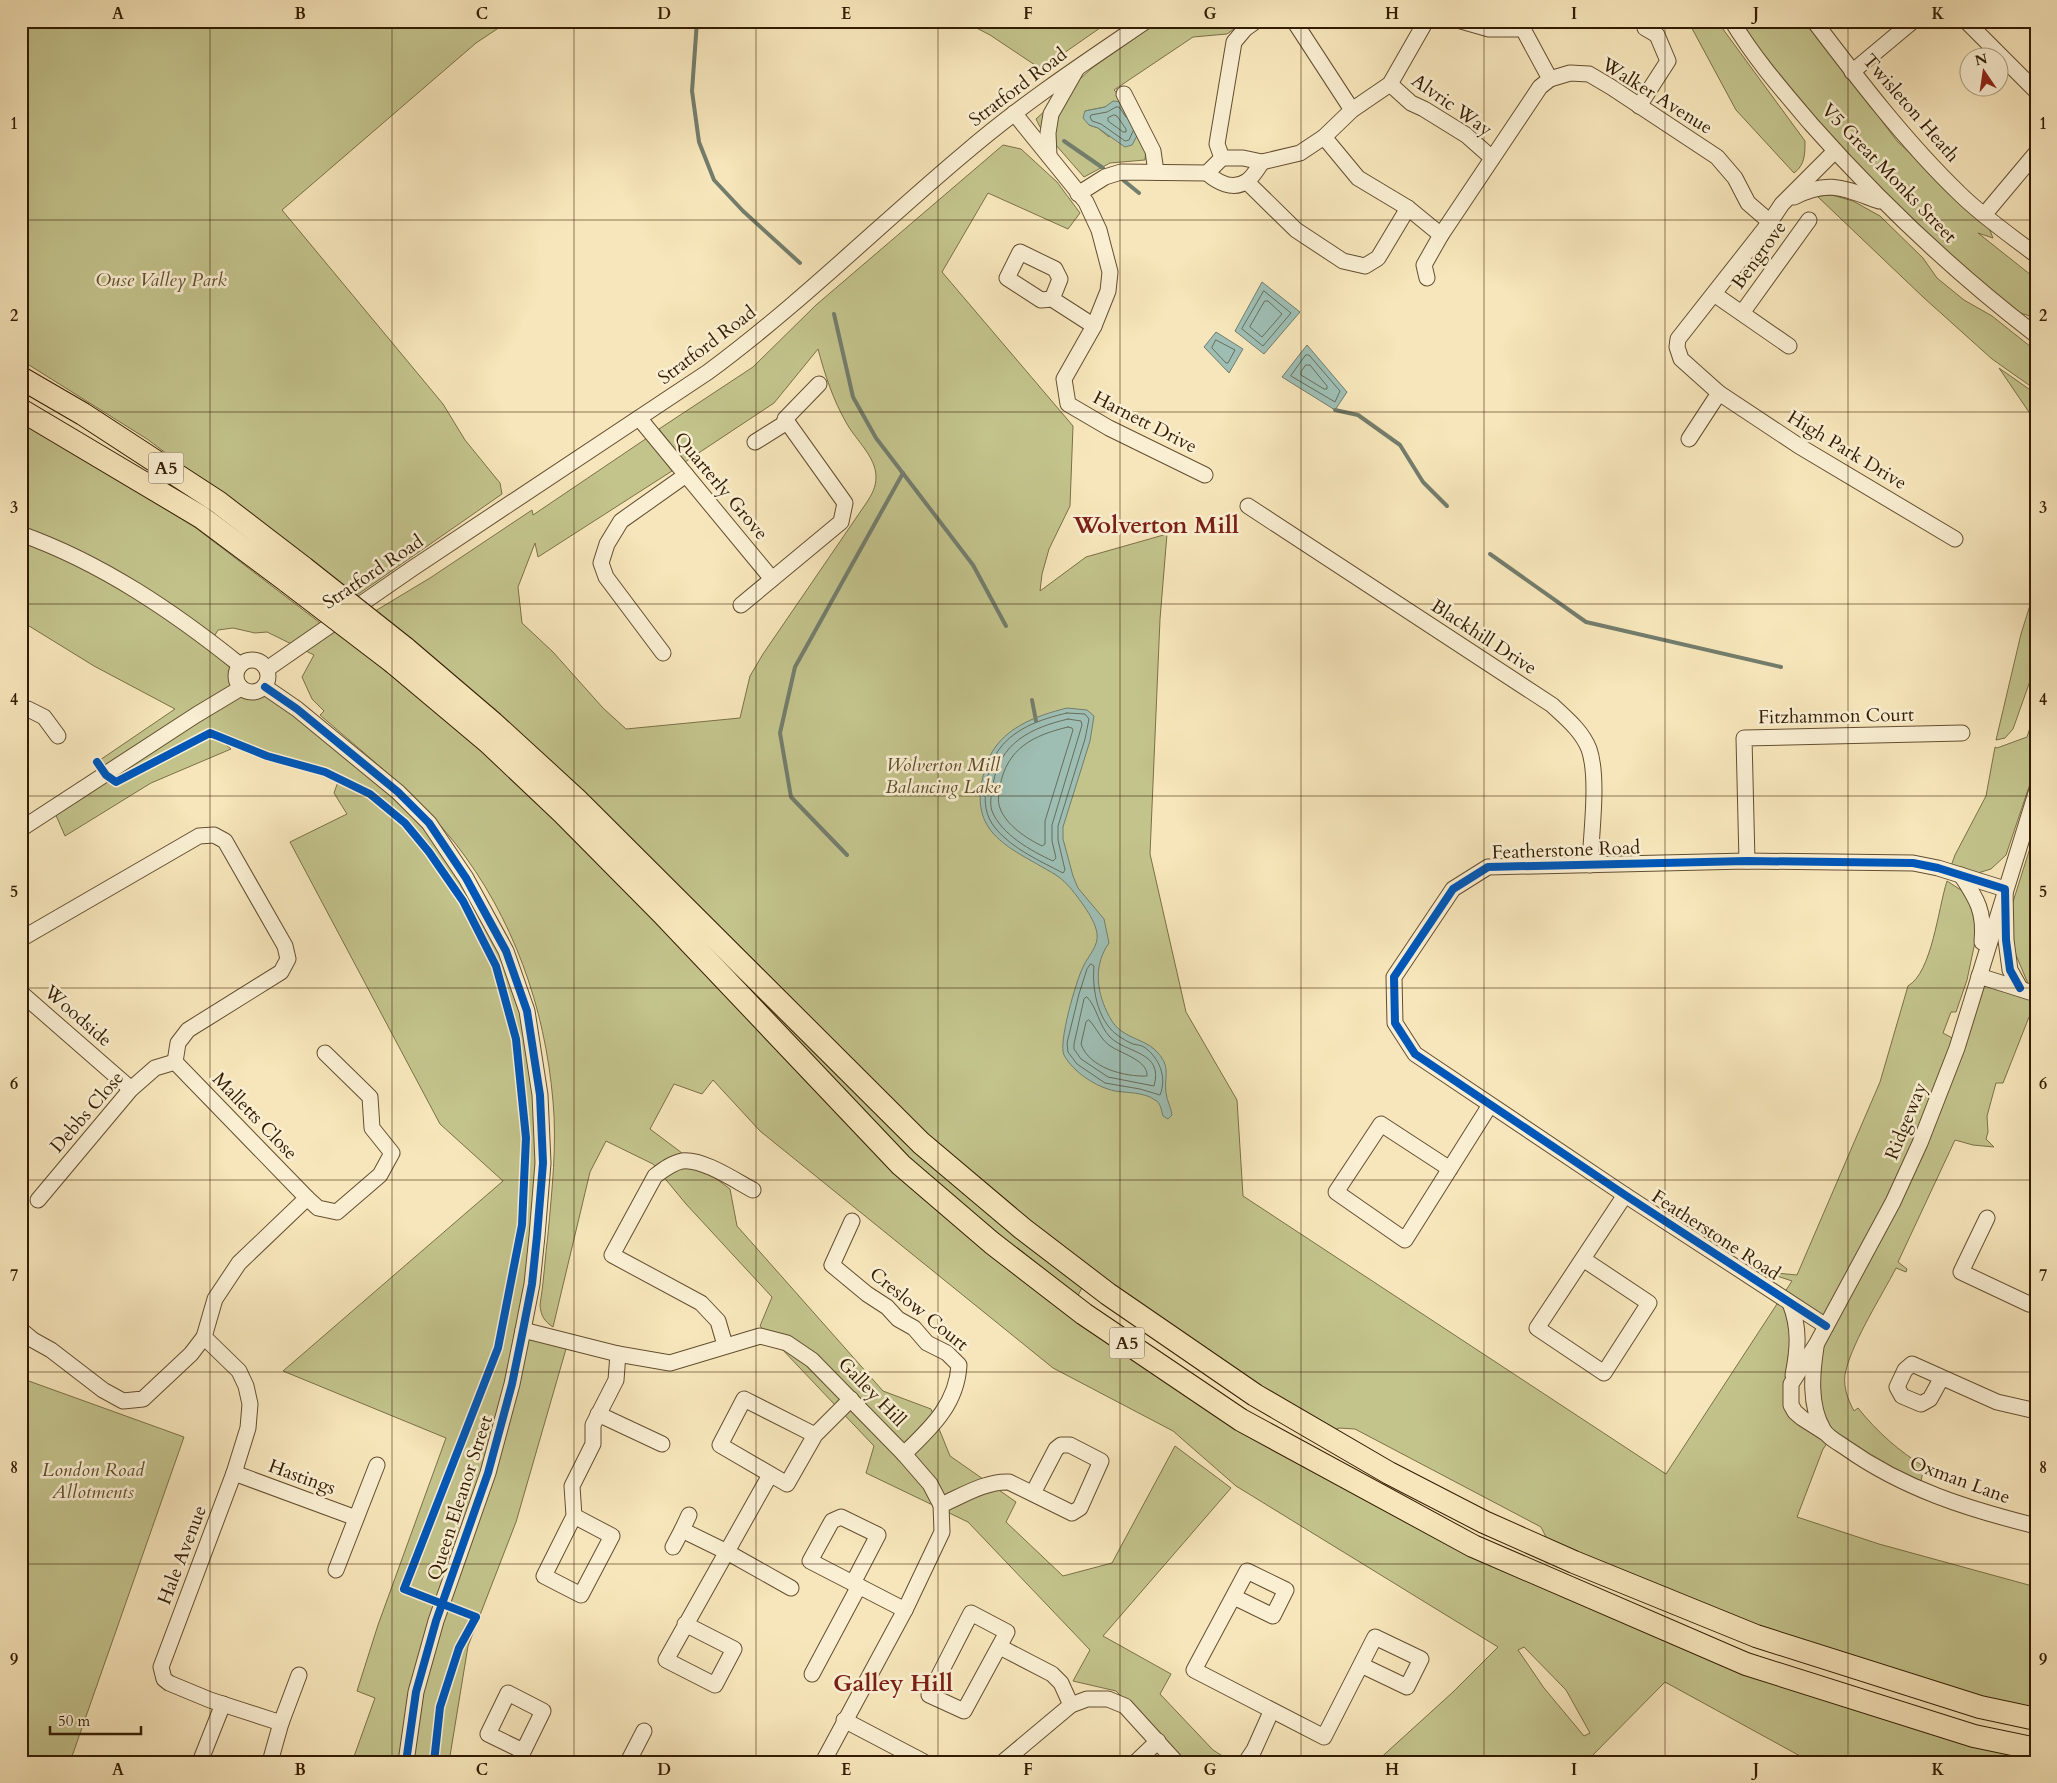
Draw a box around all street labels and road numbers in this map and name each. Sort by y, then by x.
street label: Stratford Road [964,42,1072,132]
street label: Twisleton Heath [1857,48,1966,168]
street label: Walker Avenue [1596,51,1718,141]
street label: Alvric Way [1406,68,1498,142]
street label: V5 Great Monks Street [1815,97,1963,249]
street label: Bengrove [1725,216,1793,294]
street label: Stratford Road [653,300,761,390]
street label: Harnett Drive [1089,385,1201,459]
street label: High Park Drive [1782,404,1912,496]
street label: Quarterly Grove [668,426,774,546]
road number: A5 [148,452,184,483]
street label: Stratford Road [317,529,429,615]
street label: Blackhill Drive [1426,593,1542,681]
street label: Fitzhammon Court [1758,702,1914,730]
street label: Featherstone Road [1491,834,1641,866]
street label: Woodside [38,979,118,1053]
street label: Debbs Close [44,1066,130,1158]
street label: Malletts Close [207,1067,303,1165]
street label: Ridgeway [1879,1078,1933,1164]
street label: Featherstone Road [1647,1184,1785,1286]
street label: Creslow Court [864,1261,974,1357]
road number: A5 [1110,1328,1144,1359]
street label: Galley Hill [832,1351,912,1433]
street label: Queen Eleanor Street [421,1412,499,1584]
street label: Oxman Lane [1906,1450,2014,1510]
street label: Hastings [265,1453,339,1501]
street label: Hale Avenue [151,1502,213,1608]

